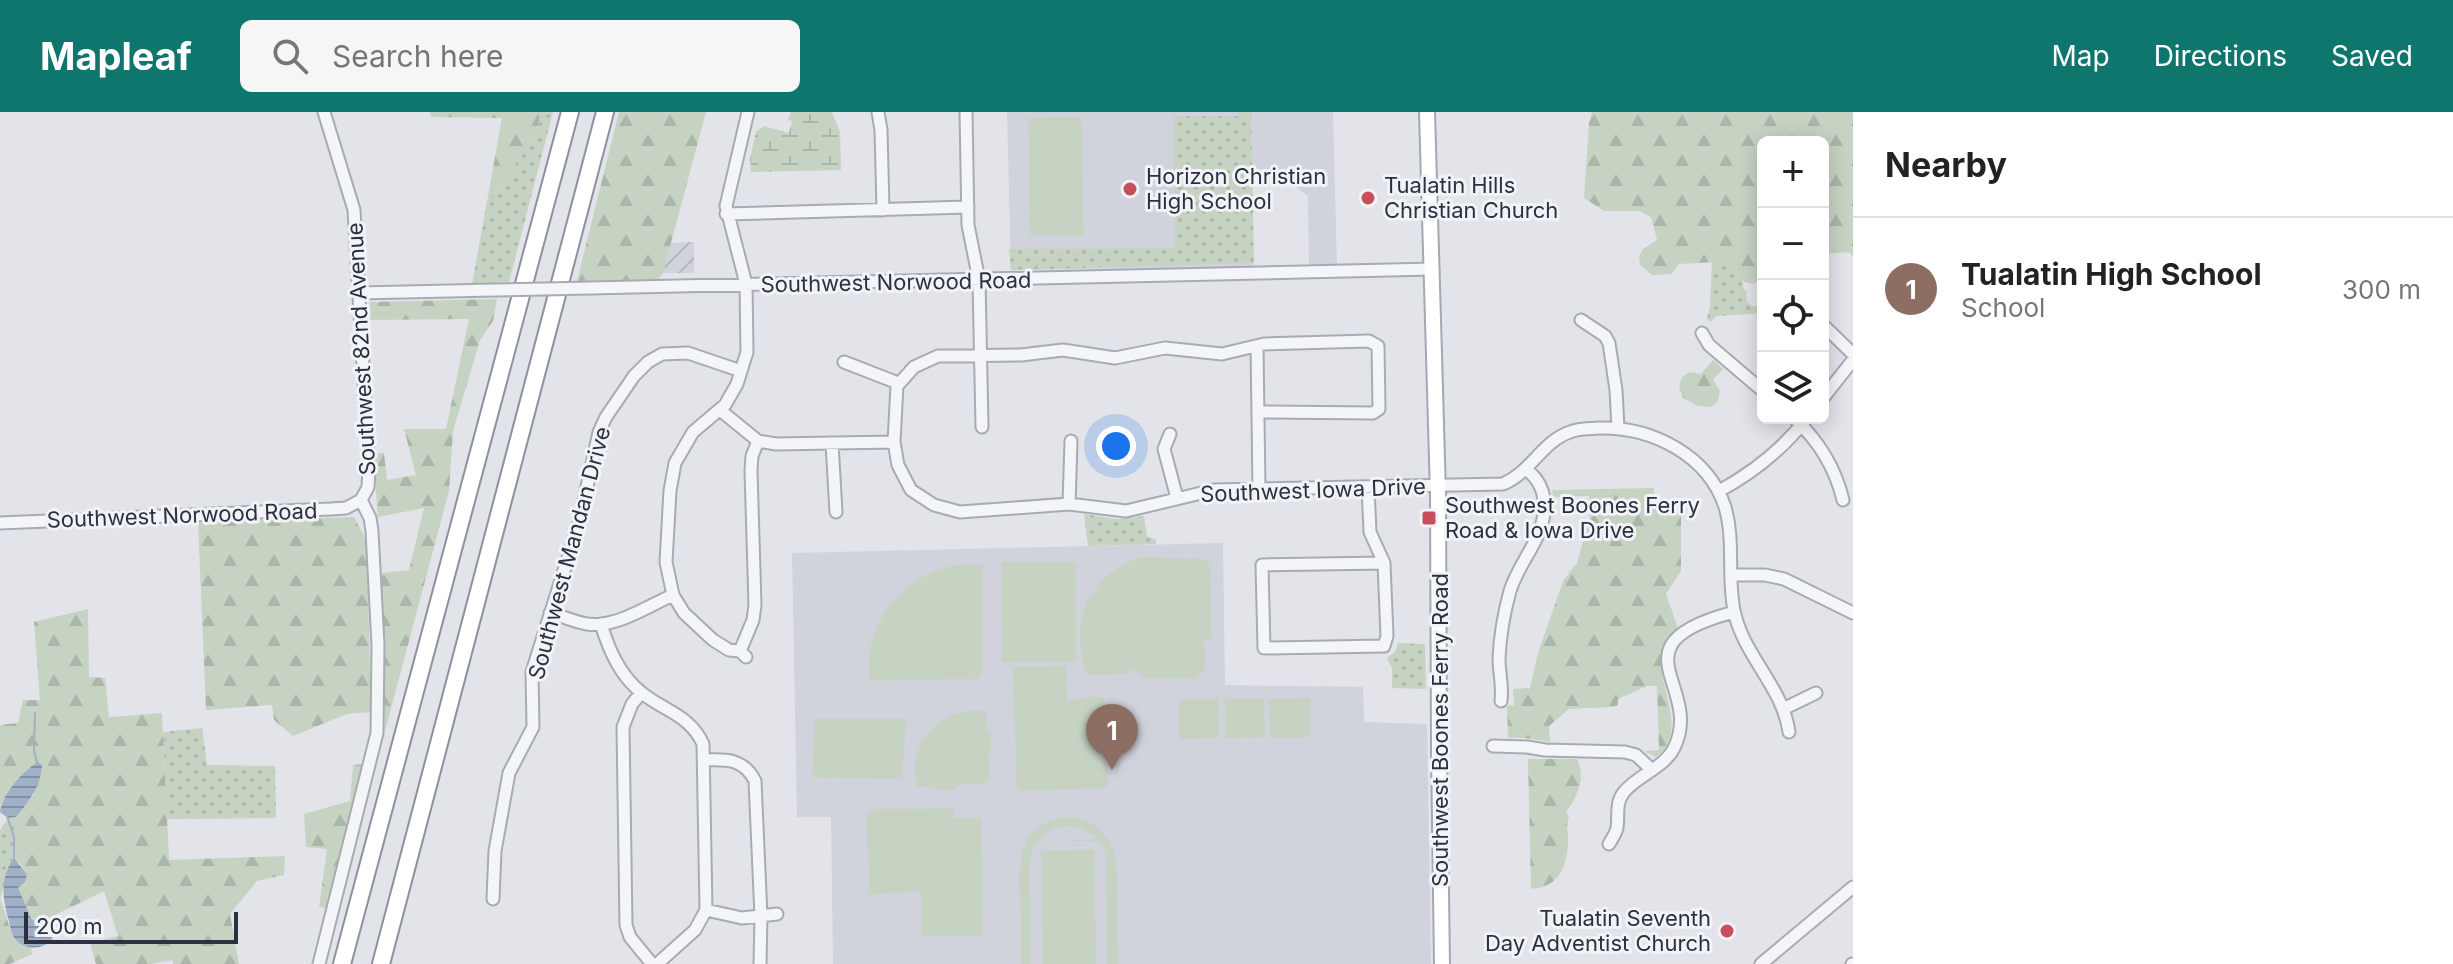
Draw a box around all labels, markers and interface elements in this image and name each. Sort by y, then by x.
search box [240,20,800,92]
text: Mapleaf [40,33,192,79]
icon: search [268,34,312,78]
text: Search here [332,38,503,74]
text: Map [2051,39,2110,73]
text: Directions [2154,39,2287,73]
text: Saved [2331,39,2413,73]
map controls [1757,136,1829,424]
button: + [1757,136,1829,208]
text: Nearby [1885,144,2007,185]
place label: Horizon Christian High School [1146,163,1326,214]
place label: Tualatin Hills Christian Church [1384,172,1558,223]
marker: Horizon Christian High School [1121,180,1139,198]
marker: Tualatin Hills Christian Church [1359,189,1377,207]
button: − [1757,208,1829,280]
street label: Southwest 82nd Avenue [341,222,381,476]
text: Tualatin High School [1961,256,2262,292]
street label: Southwest Norwood Road [760,267,1032,297]
text: 1 [1905,274,1917,305]
text: 300 m [2342,274,2421,305]
button: locate [1757,280,1829,352]
text: School [1961,292,2045,323]
button: layers [1757,352,1829,424]
street label: Southwest Mandan Drive [523,424,615,682]
your location [1096,426,1136,466]
street label: Southwest Iowa Drive [1200,473,1426,507]
place label: Southwest Boones Ferry Road & Iowa Drive [1445,492,1700,543]
street label: Southwest Norwood Road [46,497,318,533]
marker: Southwest Boones Ferry Road & Iowa Drive [1420,509,1438,527]
street label: Southwest Boones Ferry Road [1427,573,1453,887]
pin: 1 [1086,704,1138,770]
place label: Tualatin Seventh Day Adventist Church [1485,905,1711,956]
scale bar [24,908,238,944]
text: 200 m [36,913,103,939]
marker: Tualatin Seventh Day Adventist Church [1718,922,1736,940]

